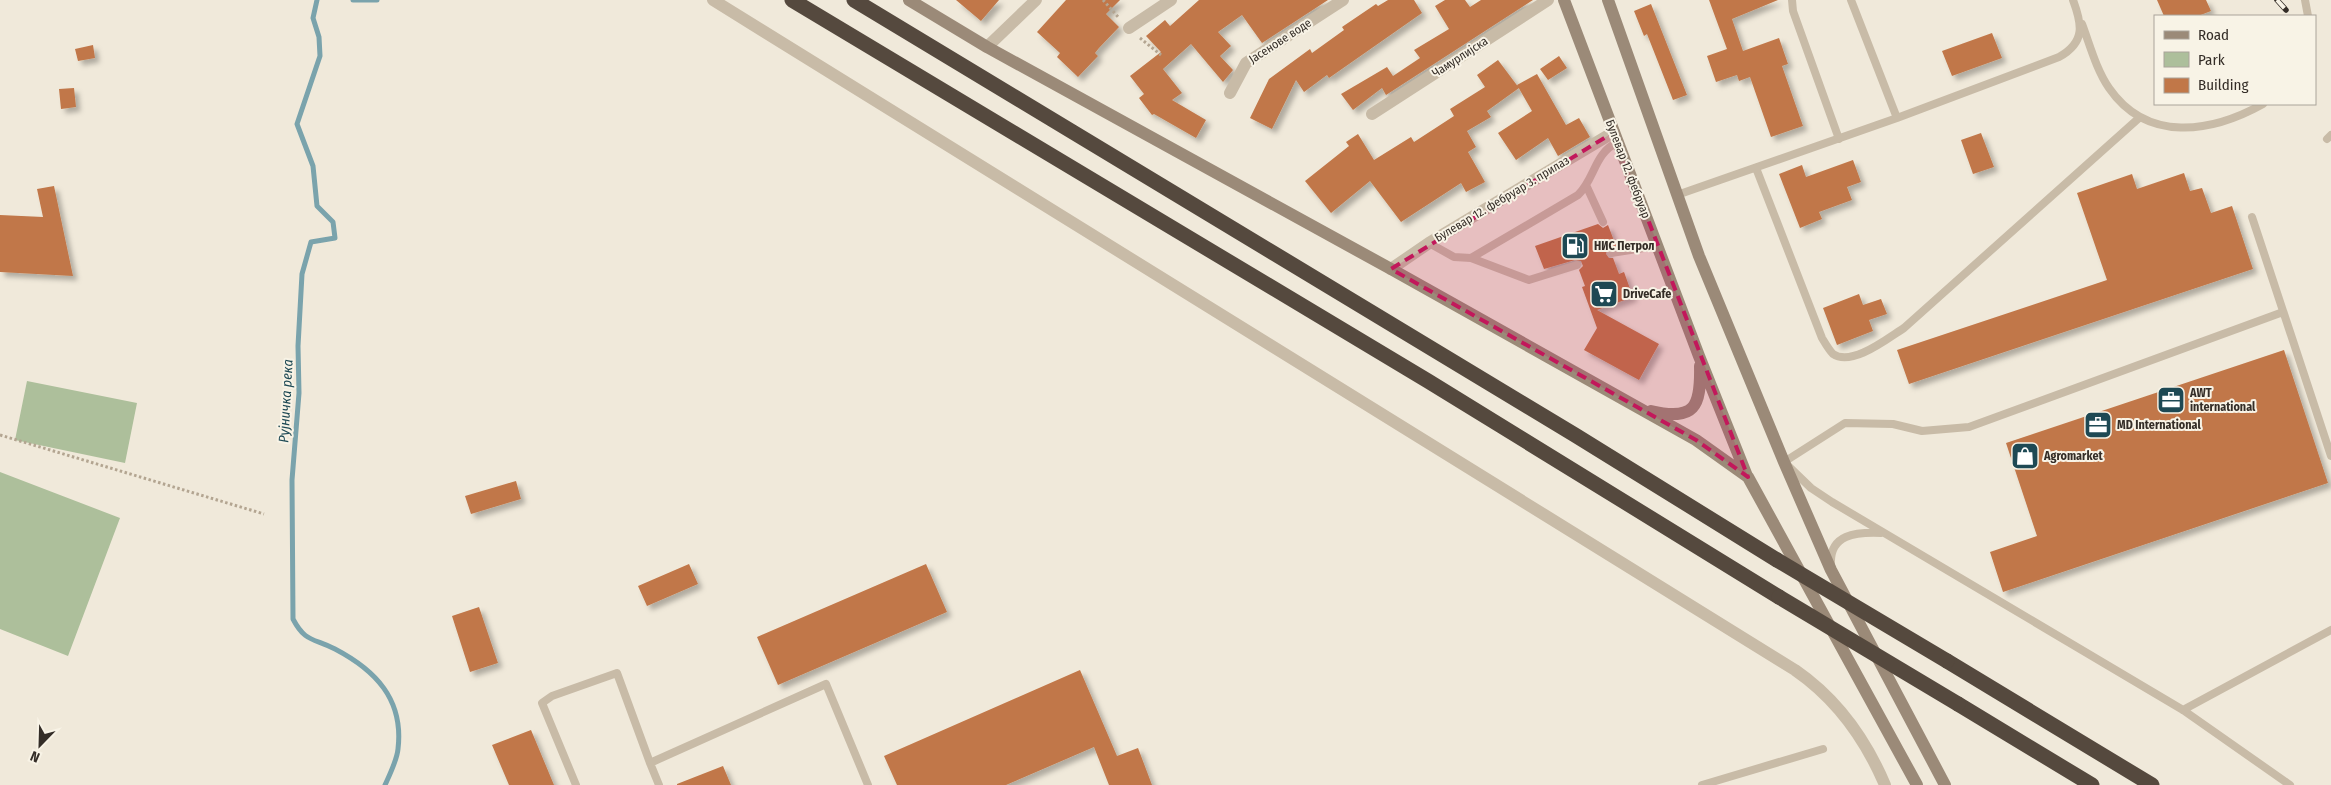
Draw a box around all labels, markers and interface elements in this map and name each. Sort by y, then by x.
legend [2154,15,2316,105]
street label: Јасенове воде [1246,16,1314,66]
text: Road [2198,26,2229,44]
street label: Чамурлијска [1430,34,1491,80]
text: Park [2198,51,2225,69]
text: Building [2198,76,2249,94]
street label: Булевар 12. фебруар [1603,118,1653,220]
street label: Булевар 12. фебруар 3. прилаз [1432,153,1572,245]
fuel station icon: НИС Петрол [1560,231,1590,261]
place label: НИС Петрол [1594,239,1654,253]
supermarket icon: DriveCafe [1589,279,1619,309]
place label: DriveCafe [1623,287,1671,301]
water label: Рујничка река [275,359,297,443]
office icon: AWT international [2156,385,2186,415]
place label: AWT international [2189,386,2256,414]
office icon: MD International [2083,410,2113,440]
place label: MD International [2117,418,2201,432]
shop icon: Agromarket [2010,441,2040,471]
place label: Agromarket [2043,449,2103,463]
north arrow [15,720,65,770]
text: N [28,747,42,766]

